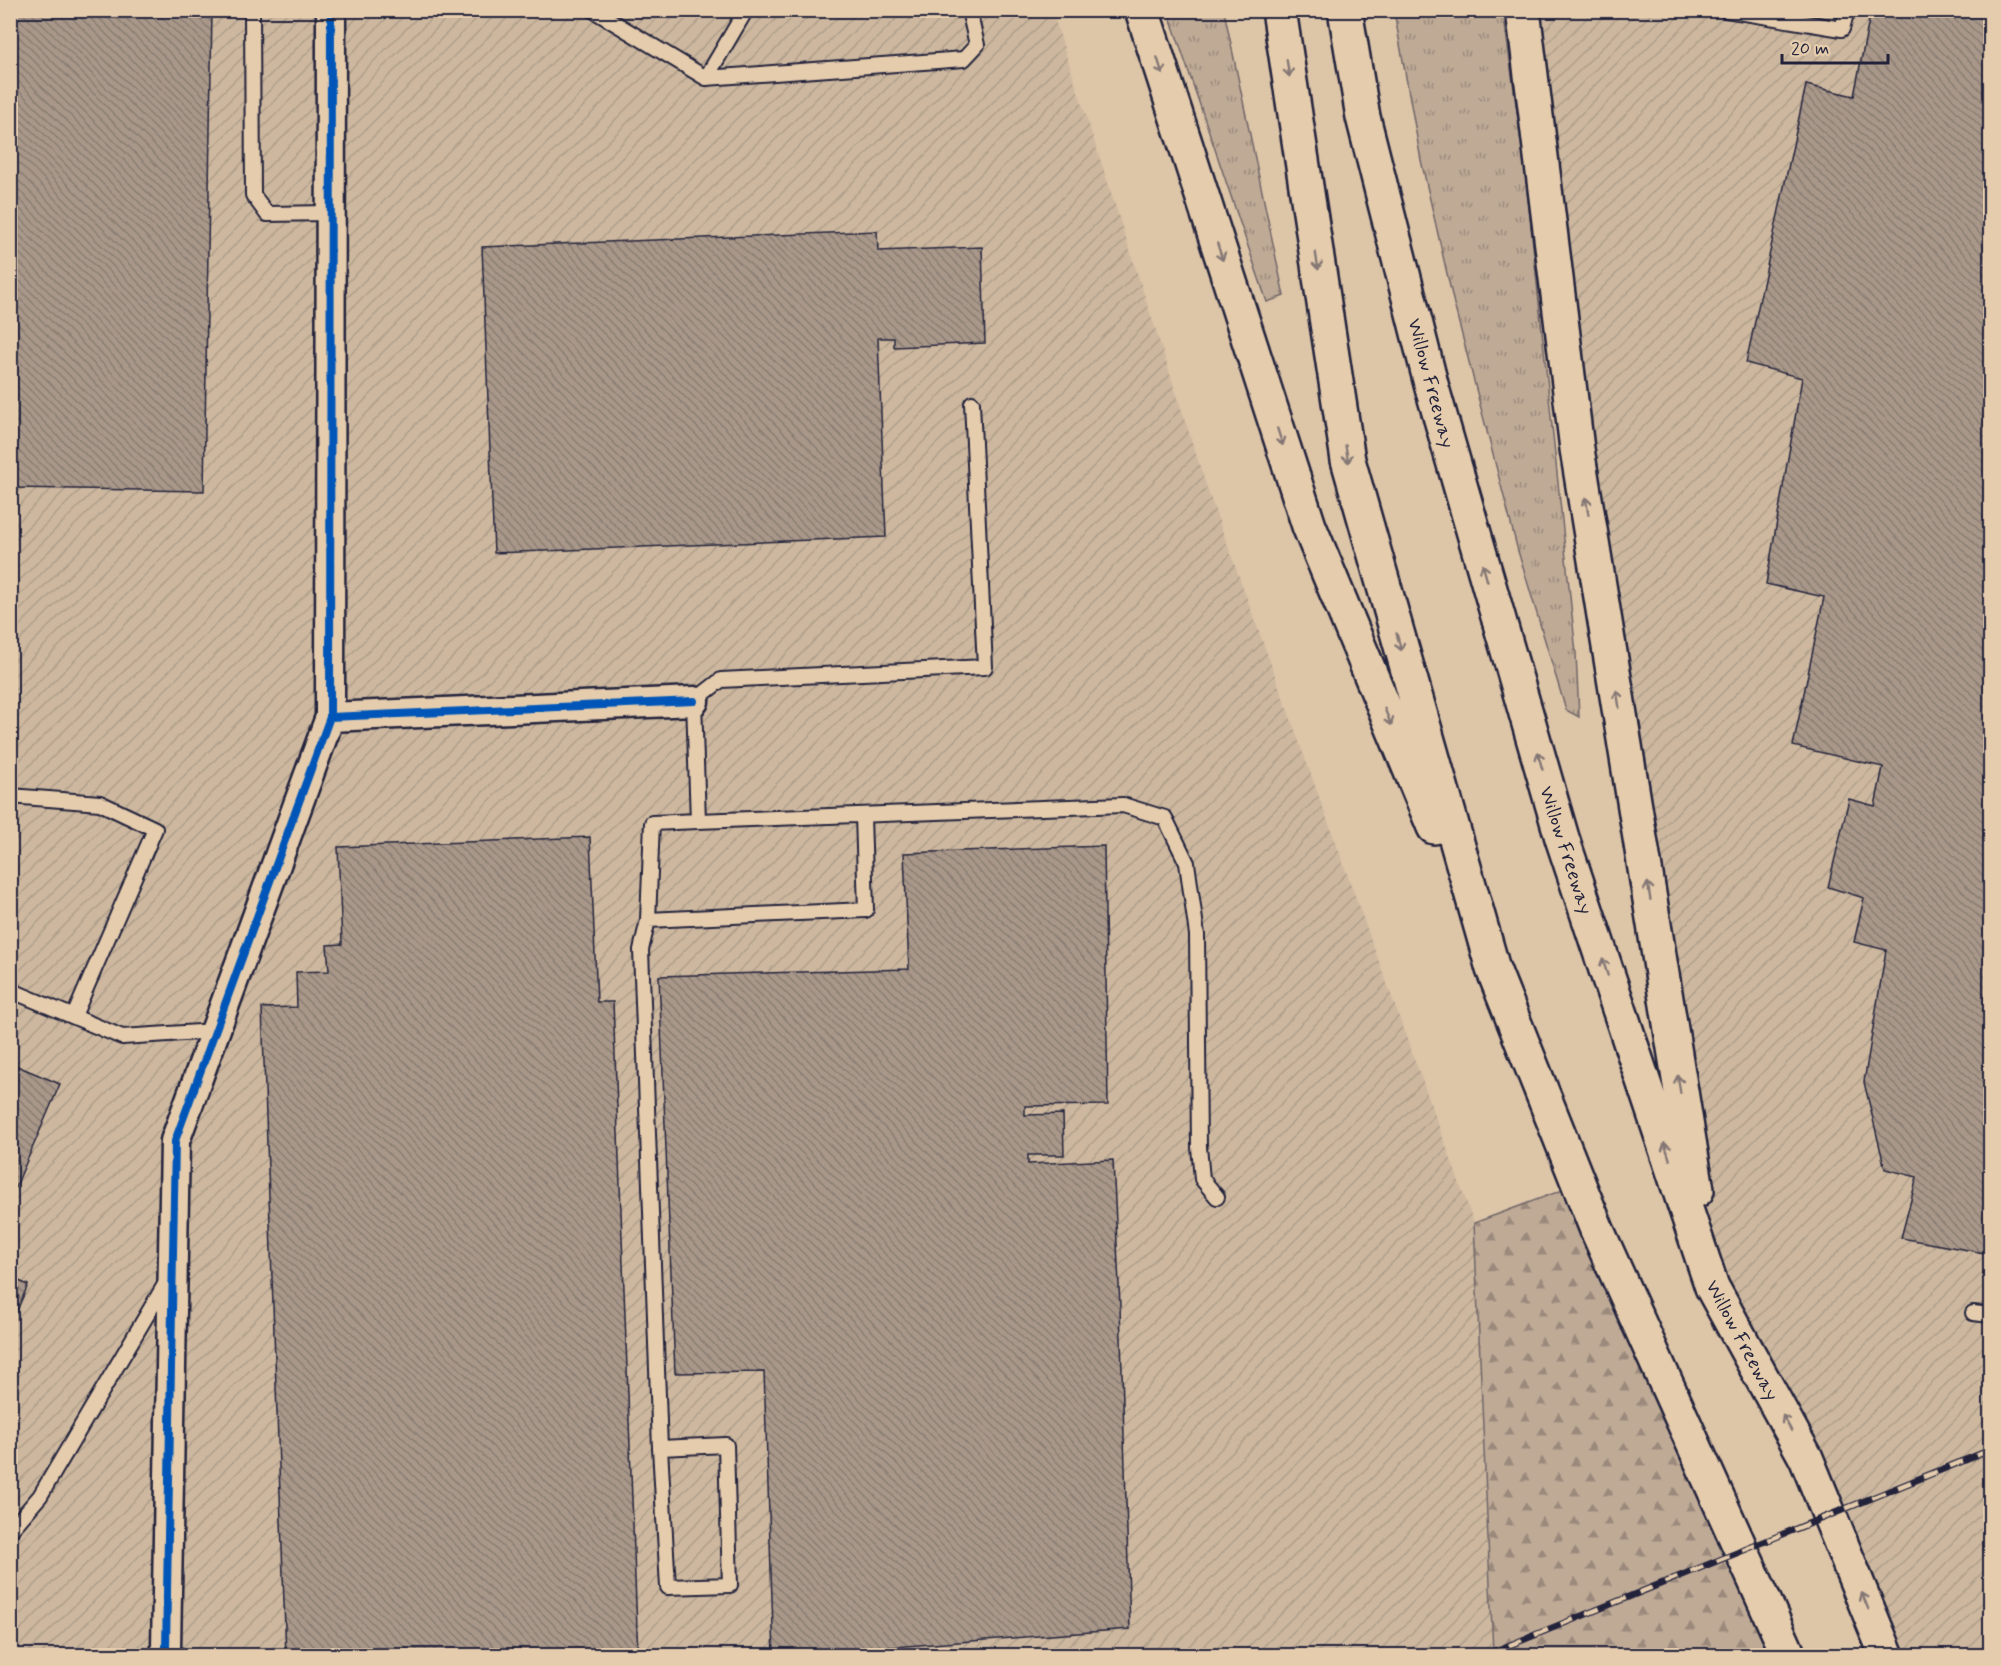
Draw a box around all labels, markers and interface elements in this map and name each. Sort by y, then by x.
scale bar [1782,27,1888,65]
text: 20 m [1791,37,1829,61]
one-way arrow [1155,56,1166,75]
one-way arrow [1282,58,1293,78]
one-way arrow [1215,242,1226,261]
one-way arrow [1312,251,1323,270]
street label: Willow Freeway [1400,316,1461,451]
one-way arrow [1275,427,1286,446]
one-way arrow [1342,444,1353,463]
one-way arrow [1581,497,1592,516]
one-way arrow [1479,564,1490,583]
one-way arrow [1394,632,1406,651]
one-way arrow [1612,689,1623,709]
one-way arrow [1383,707,1394,726]
one-way arrow [1534,752,1545,771]
street label: Willow Freeway [1532,783,1599,918]
one-way arrow [1643,882,1654,902]
one-way arrow [1599,957,1610,976]
one-way arrow [1674,1074,1685,1094]
one-way arrow [1661,1142,1672,1161]
street label: Willow Freeway [1698,1276,1785,1406]
one-way arrow [1781,1415,1793,1432]
one-way arrow [1859,1593,1870,1611]

